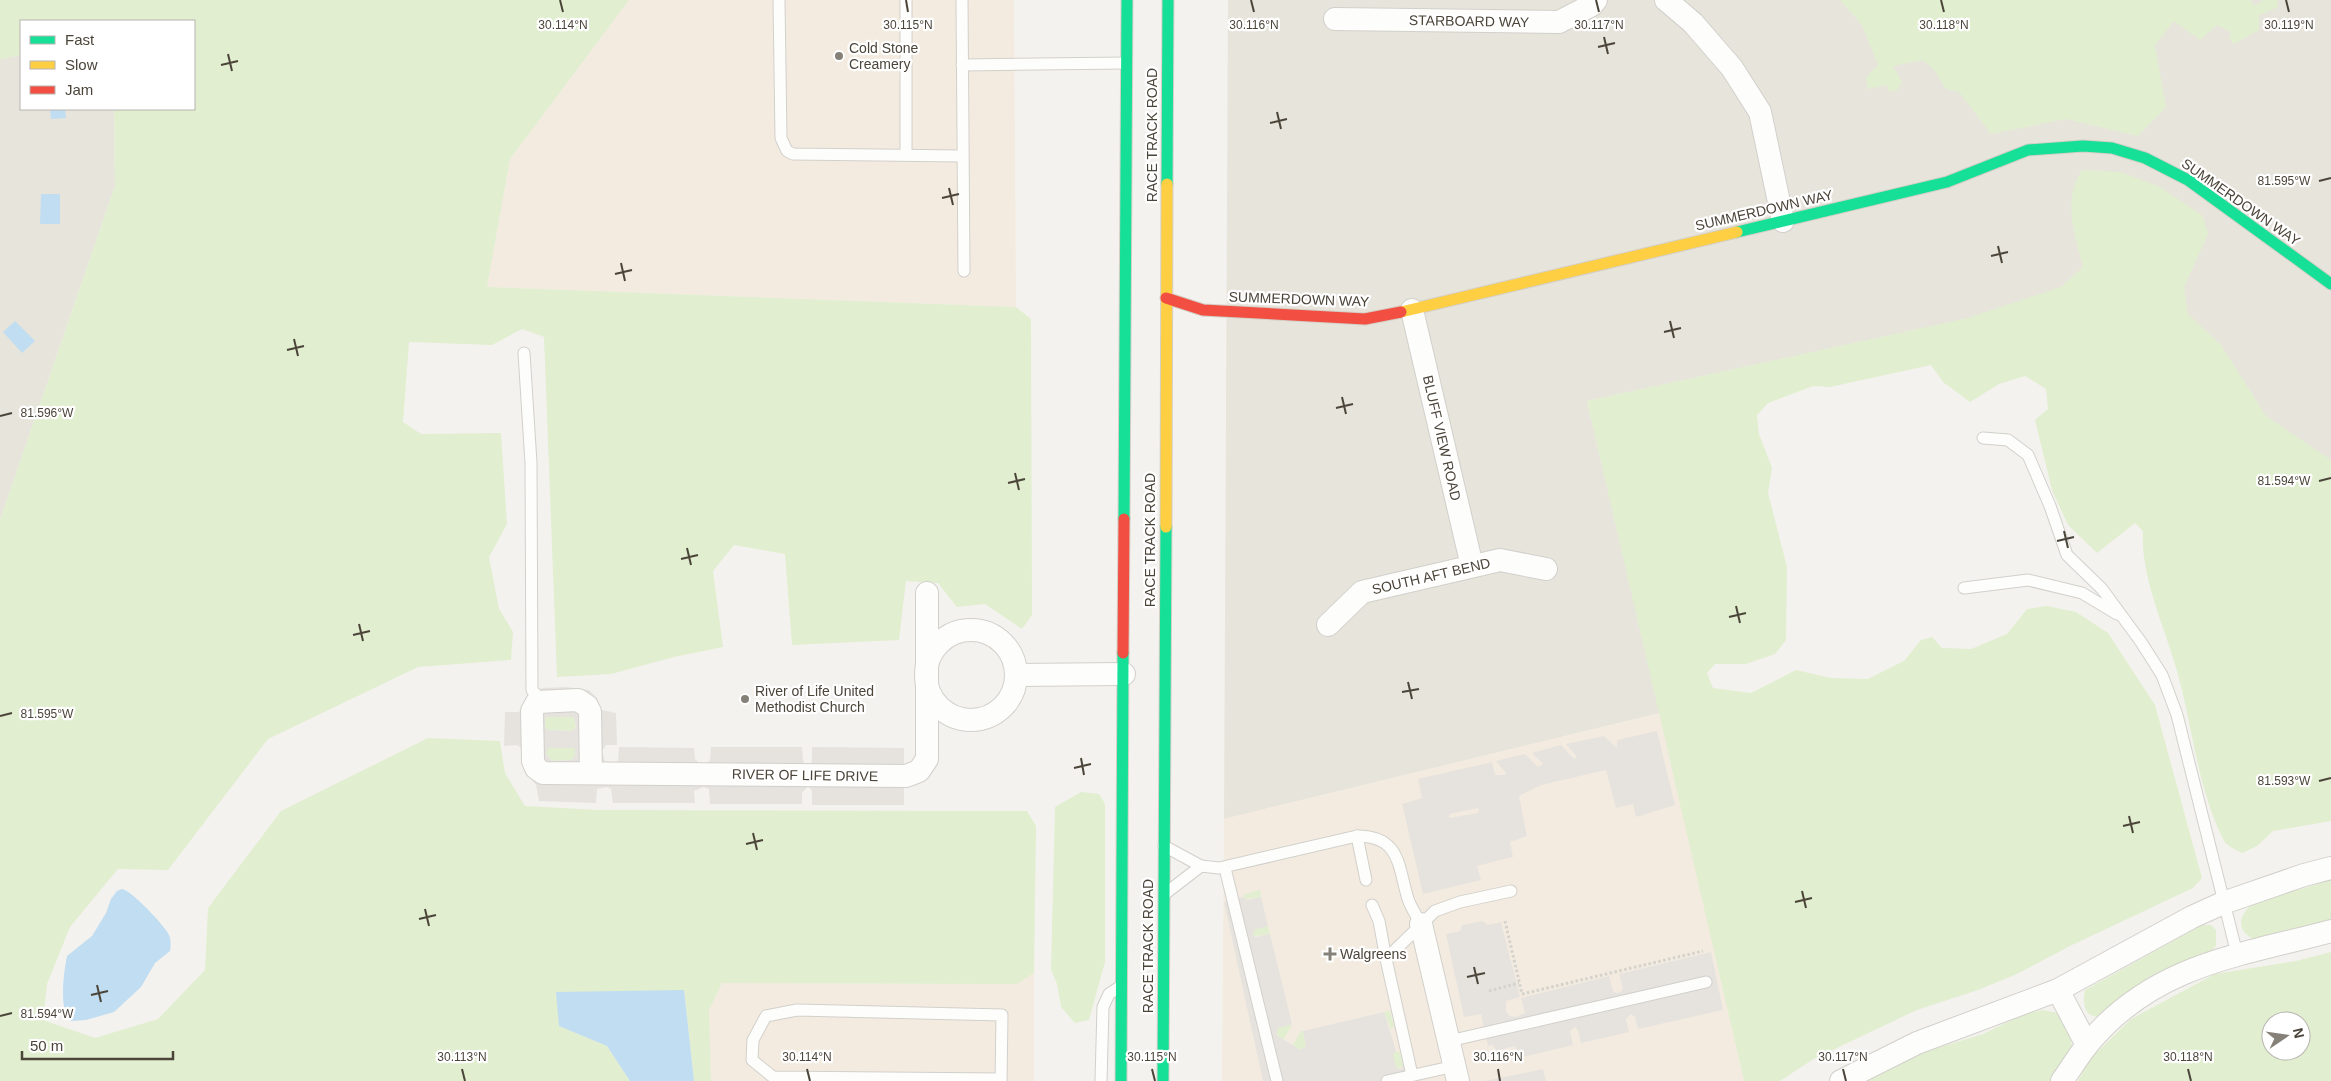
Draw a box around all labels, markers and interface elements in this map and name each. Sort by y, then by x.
street label: STARBOARD WAY [1409,12,1530,30]
text: 30.114°N [538,18,588,32]
text: 30.115°N [883,18,933,32]
text: 30.116°N [1229,18,1279,32]
text: 30.117°N [1574,18,1624,32]
text: 30.118°N [1919,18,1969,32]
text: 30.119°N [2264,18,2314,32]
legend [20,20,195,110]
text: Fast [65,31,95,48]
place label: Cold Stone Creamery [849,40,918,72]
marker: Cold Stone Creamery [833,50,845,62]
text: Slow [65,56,98,73]
street label: RACE TRACK ROAD [1144,68,1160,202]
text: Jam [65,81,93,98]
street label: SUMMERDOWN WAY [2179,155,2304,249]
text: 81.595°W [2258,174,2311,188]
street label: SUMMERDOWN WAY [1694,186,1835,234]
street label: SUMMERDOWN WAY [1228,289,1370,309]
street label: BLUFF VIEW ROAD [1420,374,1464,502]
text: 81.596°W [21,406,74,420]
street label: RACE TRACK ROAD [1142,473,1158,607]
text: 81.594°W [2258,474,2311,488]
street label: SOUTH AFT BEND [1370,555,1492,597]
place label: River of Life United Methodist Church [755,683,874,715]
marker: River of Life United Methodist Church [739,693,751,705]
text: 81.595°W [21,707,74,721]
street label: RIVER OF LIFE DRIVE [732,766,878,784]
text: 81.593°W [2258,774,2311,788]
street label: RACE TRACK ROAD [1140,879,1156,1013]
place label: Walgreens [1340,946,1406,962]
marker: Walgreens [1324,948,1336,960]
text: 81.594°W [21,1007,74,1021]
north arrow [2261,1011,2311,1061]
text: N [2290,1026,2308,1040]
scale bar [22,1028,174,1060]
text: 50 m [30,1037,63,1054]
text: 30.113°N [437,1050,487,1064]
text: 30.114°N [782,1050,832,1064]
text: 30.115°N [1127,1050,1177,1064]
text: 30.116°N [1473,1050,1523,1064]
text: 30.117°N [1818,1050,1868,1064]
text: 30.118°N [2163,1050,2213,1064]

